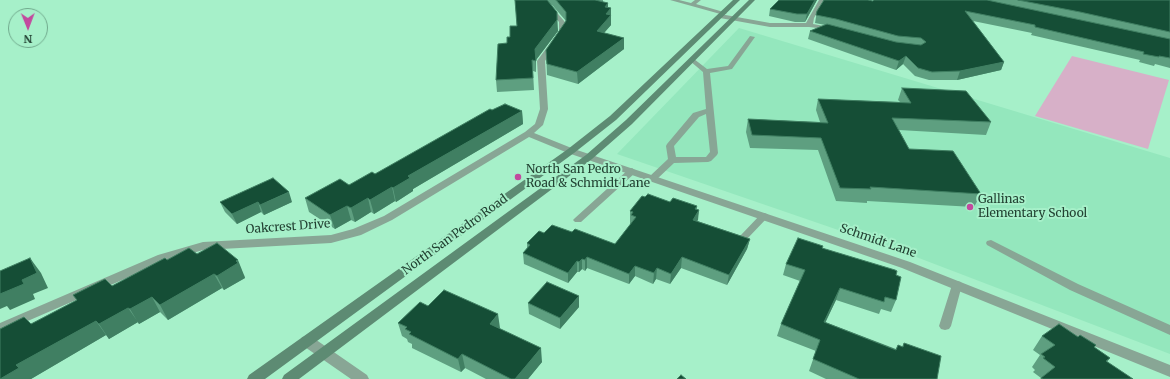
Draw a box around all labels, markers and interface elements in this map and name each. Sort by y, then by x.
north arrow [8,8,48,48]
text: N [24,32,33,46]
place label: North San Pedro Road & Schmidt Lane [526,163,650,191]
marker: North San Pedro Road & Schmidt Lane [513,172,523,182]
street label: North San Pedro Road [400,192,510,278]
place label: Gallinas Elementary School [978,193,1087,221]
marker: Gallinas Elementary School [965,202,975,212]
street label: Oakcrest Drive [245,217,331,237]
street label: Schmidt Lane [838,221,918,261]

